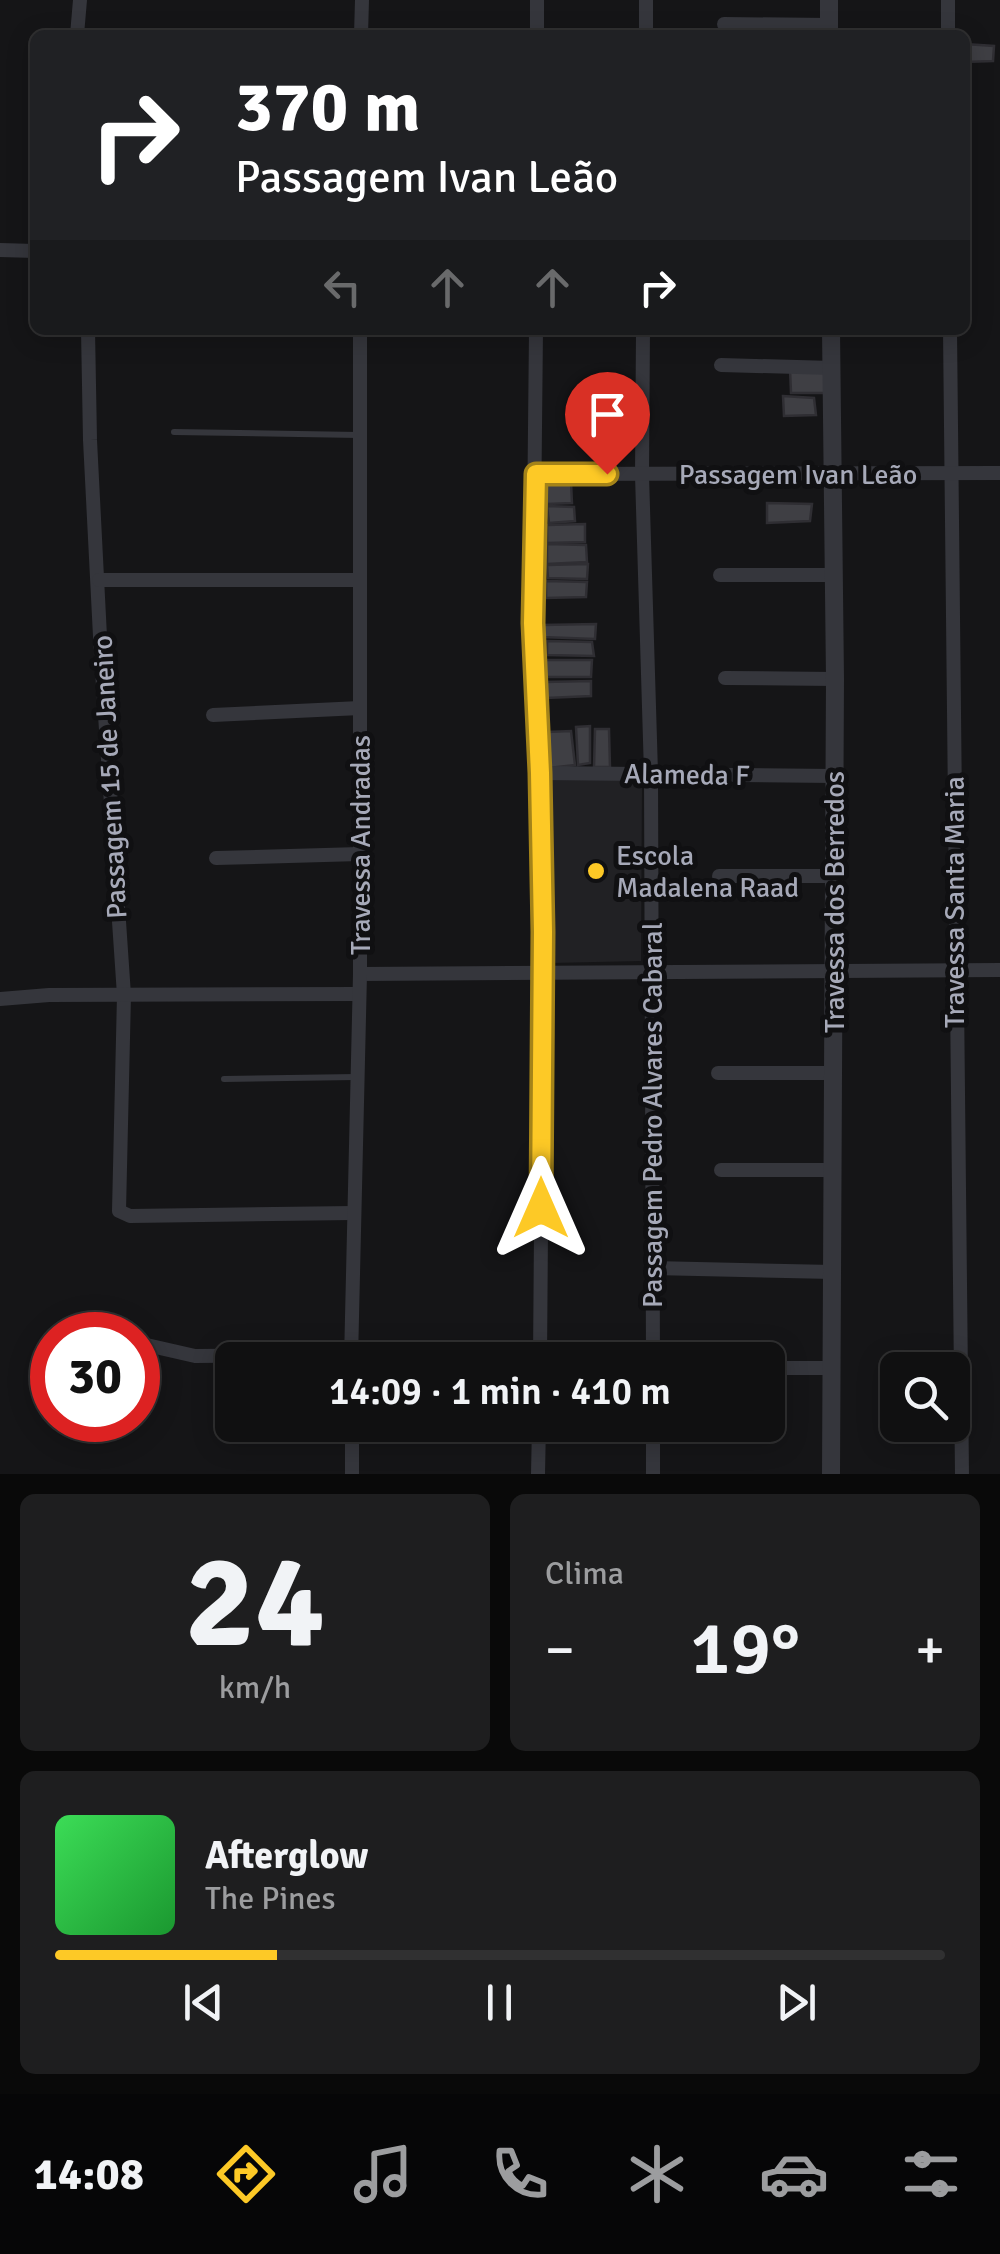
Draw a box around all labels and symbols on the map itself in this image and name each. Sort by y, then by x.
pin [565,372,650,475]
street label: Passagem Ivan Leão [679,458,917,492]
street label: Passagem 15 de Janeiro [86,634,134,920]
street label: Travessa Andradas [344,735,378,955]
street label: Alameda F [624,757,750,793]
street label: Travessa dos Berredos [818,771,852,1033]
street label: Travessa Santa Maria [938,776,972,1028]
place label: Escola Madalena Raad [616,839,799,905]
marker: Escola Madalena Raad [585,860,607,882]
street label: Passagem Pedro Alvares Cabaral [636,922,670,1308]
position arrow [489,1156,593,1260]
speed limit sign: 30 [30,1312,160,1442]

